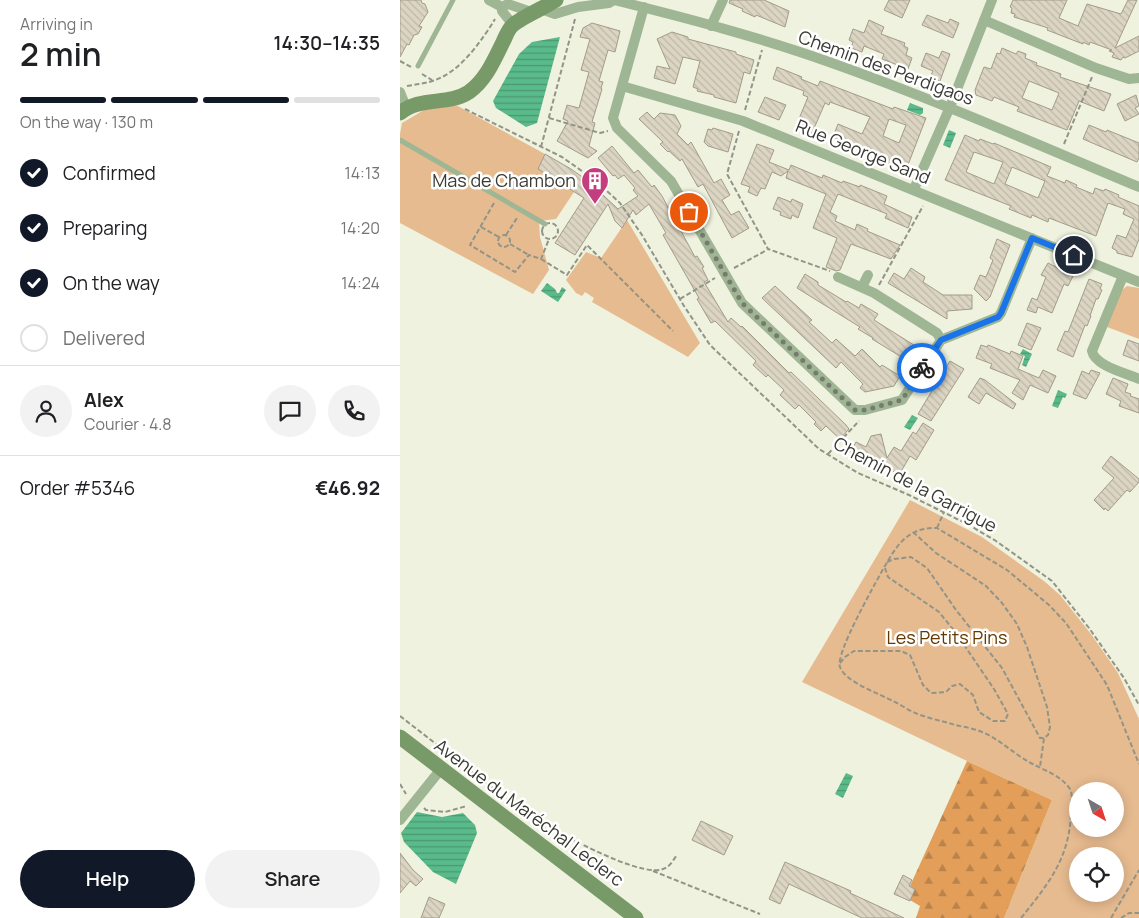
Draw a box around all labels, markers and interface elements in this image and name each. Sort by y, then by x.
text: Arriving in [20,13,93,35]
street label: Chemin des Perdigaos [795,24,977,110]
text: 14:30–14:35 [274,30,380,56]
text: 2 min [20,32,102,76]
text: On the way · 130 m [20,111,153,133]
street label: Rue George Sand [792,113,934,189]
icon: check [20,159,48,187]
text: Confirmed [63,160,156,186]
text: 14:13 [344,162,380,184]
building icon: Mas de Chambon [580,166,610,205]
place label: Mas de Chambon [432,168,576,192]
pin [668,191,710,233]
icon: bag [675,198,703,226]
icon: check [20,214,48,242]
text: Preparing [63,215,148,241]
text: 14:20 [341,217,380,239]
pin [1053,234,1095,276]
icon: home [1060,241,1088,269]
icon: check [20,269,48,297]
text: On the way [63,270,160,296]
text: 14:24 [341,272,380,294]
text: Delivered [63,325,145,351]
courier [897,343,947,393]
icon: bike [908,354,936,382]
button: person [20,385,72,437]
button: chat [264,385,316,437]
button: phone [328,385,380,437]
text: Alex [84,387,124,413]
text: Courier · 4.8 [84,413,172,435]
street label: Chemin de la Garrigue [830,431,1001,537]
text: Order #5346 [20,475,135,501]
text: €46.92 [315,475,380,501]
park label: Les Petits Pins [887,625,1007,649]
street label: Avenue du Maréchal Leclerc [430,733,629,891]
north arrow [1069,782,1124,838]
map controls [1069,782,1124,902]
button: locate [1069,847,1124,902]
button: Help [20,850,195,908]
button: Share [205,850,380,908]

